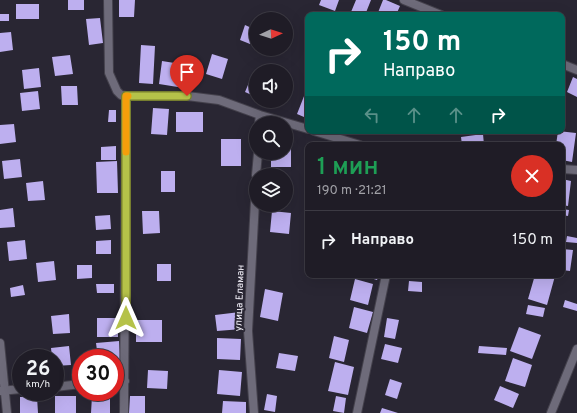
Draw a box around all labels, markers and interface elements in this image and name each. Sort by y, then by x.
north arrow [249,12,293,56]
map controls [249,12,293,212]
text: 150 m [383,25,461,61]
icon: right [317,28,369,80]
pin [170,55,204,96]
text: Направо [383,60,455,83]
icon: arrive [176,61,198,83]
button: sound [249,64,293,108]
icon: left [361,104,383,126]
icon: ahead [403,104,425,126]
icon: ahead [445,104,467,126]
icon: right [487,104,509,126]
button: search [249,116,293,160]
text: 1 мин [317,153,378,183]
button: close [511,155,553,197]
button: layers [249,168,293,212]
text: 190 m · 21:21 [317,183,387,199]
icon: right [317,230,339,252]
text: Направо [351,231,414,250]
text: 150 m [512,231,553,250]
street label: улица Еламан [232,264,248,332]
position arrow [105,297,147,339]
speed limit sign: 30 [72,349,124,401]
text: 26 [26,357,50,383]
text: km/h [26,378,50,391]

